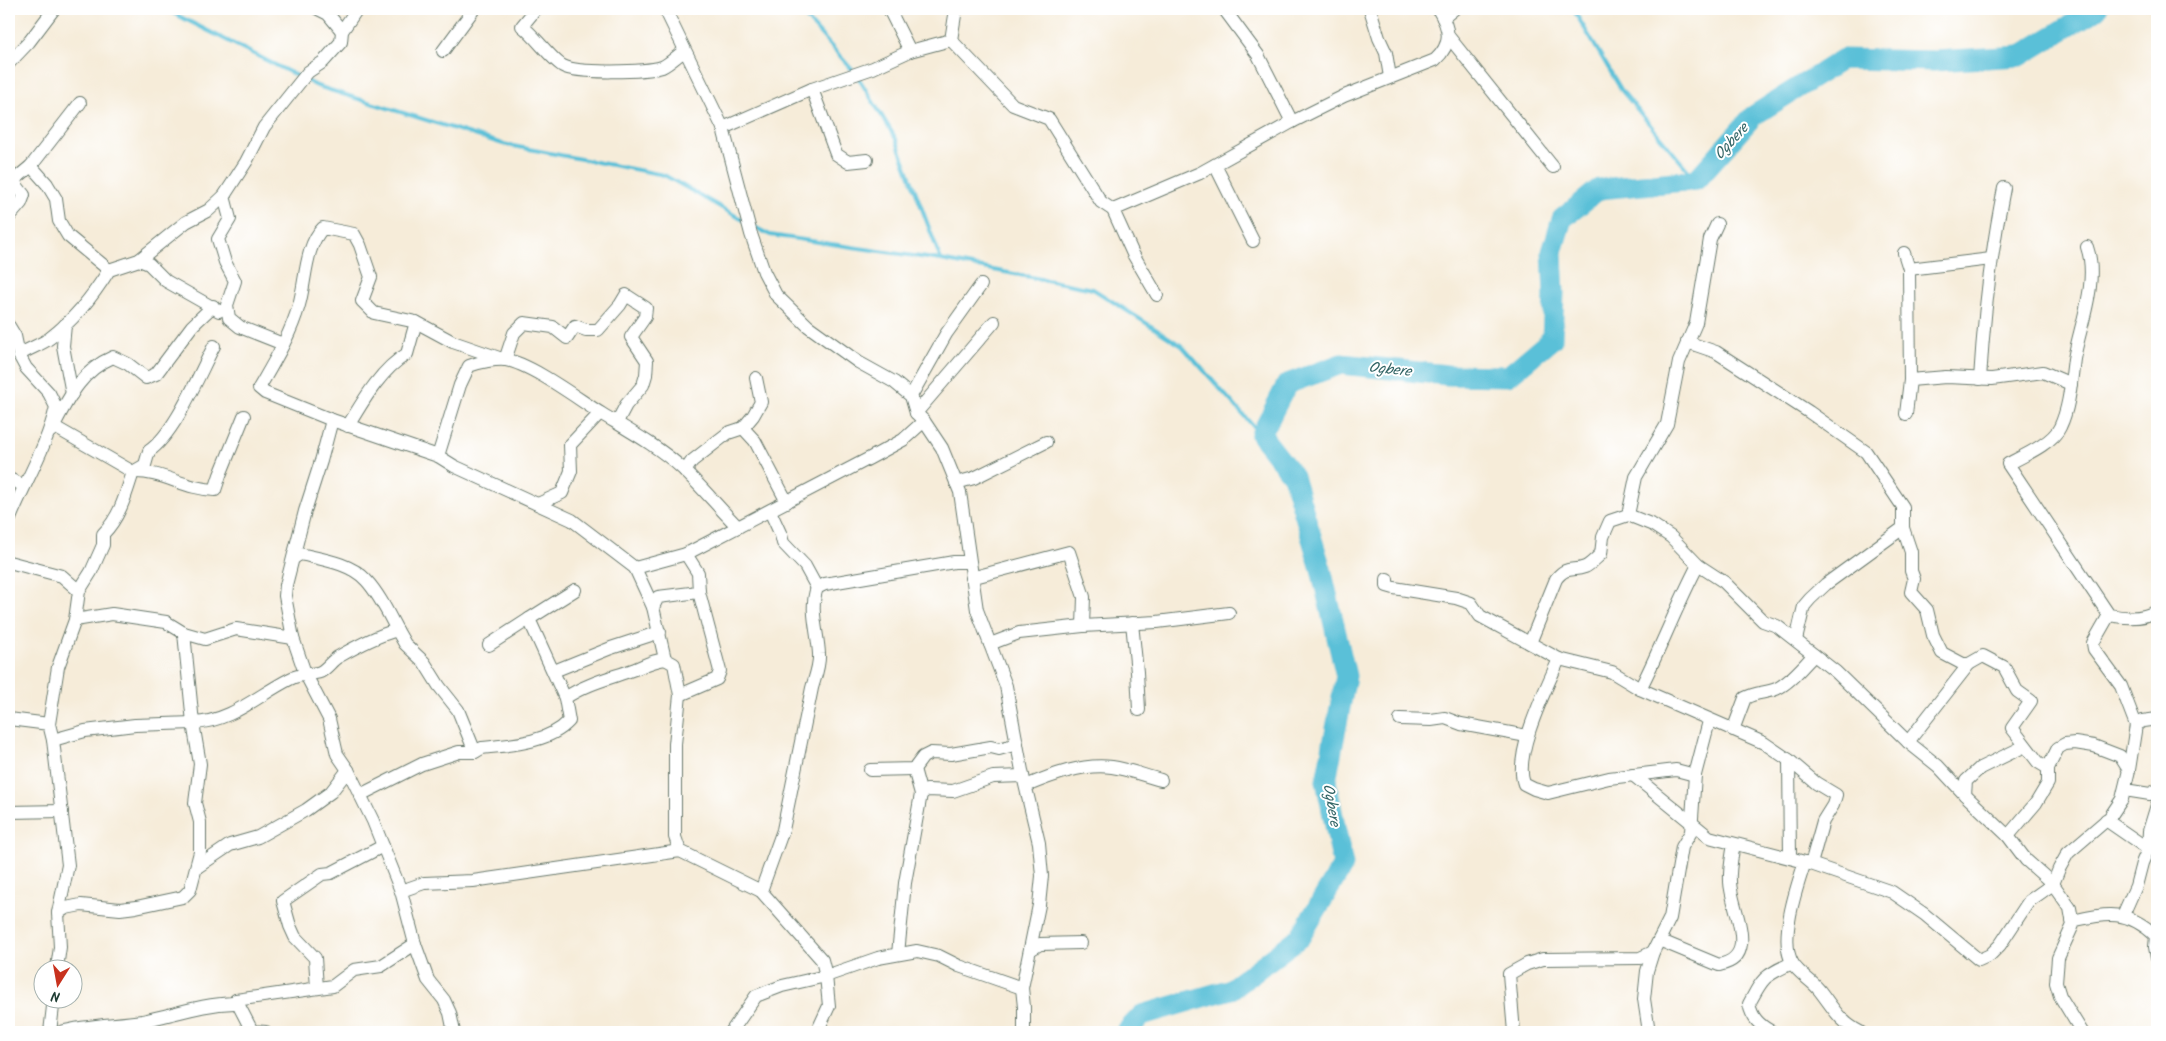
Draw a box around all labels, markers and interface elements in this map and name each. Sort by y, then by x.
water label: Ogbere [1709,117,1756,166]
water label: Ogbere [1367,356,1414,384]
water label: Ogbere [1315,782,1347,829]
north arrow [32,958,82,1008]
text: N [49,984,62,1007]

